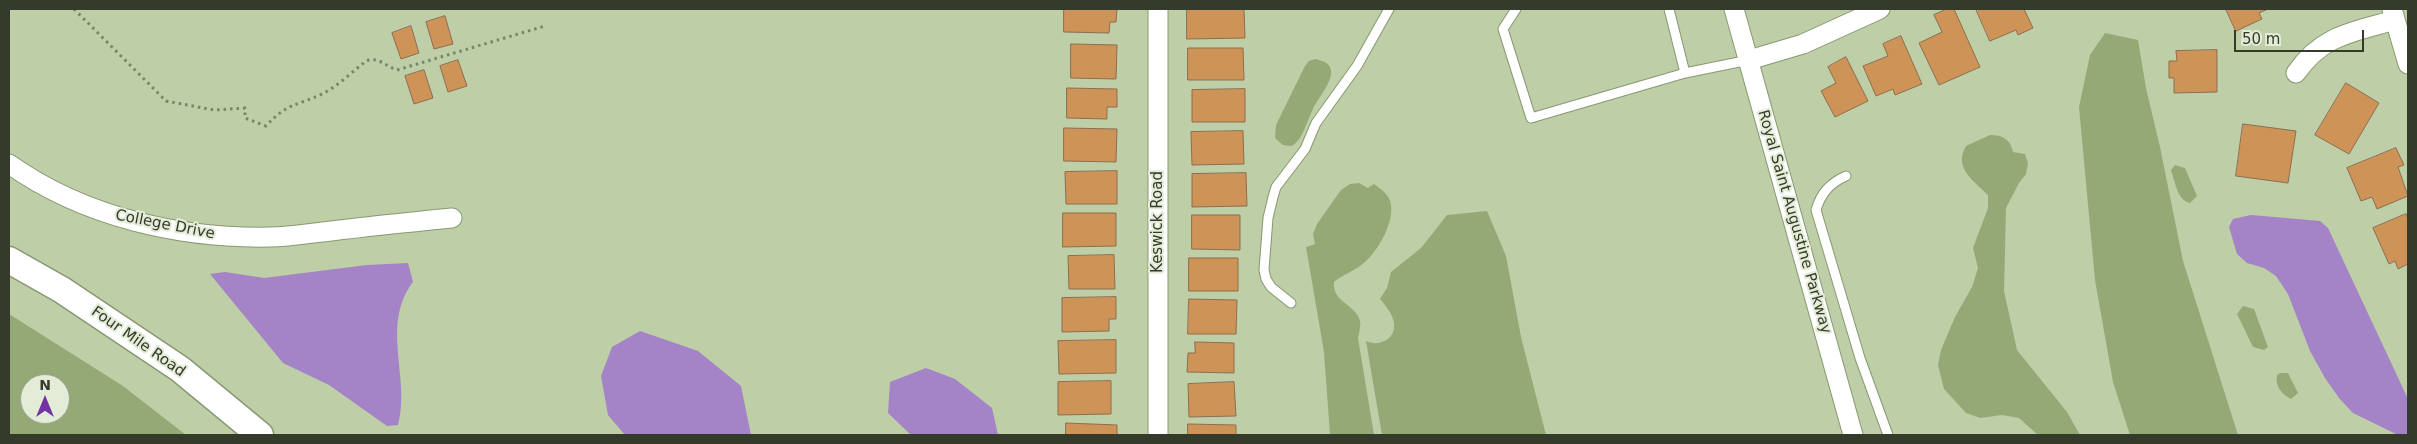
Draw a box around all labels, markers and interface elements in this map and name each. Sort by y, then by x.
scale bar [2237,20,2367,52]
text: 50 m [2242,30,2280,48]
street label: Royal Saint Augustine Parkway [1753,108,1835,336]
street label: Keswick Road [1149,171,1167,273]
street label: College Drive [114,207,216,243]
street label: Four Mile Road [88,303,188,381]
north arrow [20,374,70,424]
text: N [39,377,51,393]

